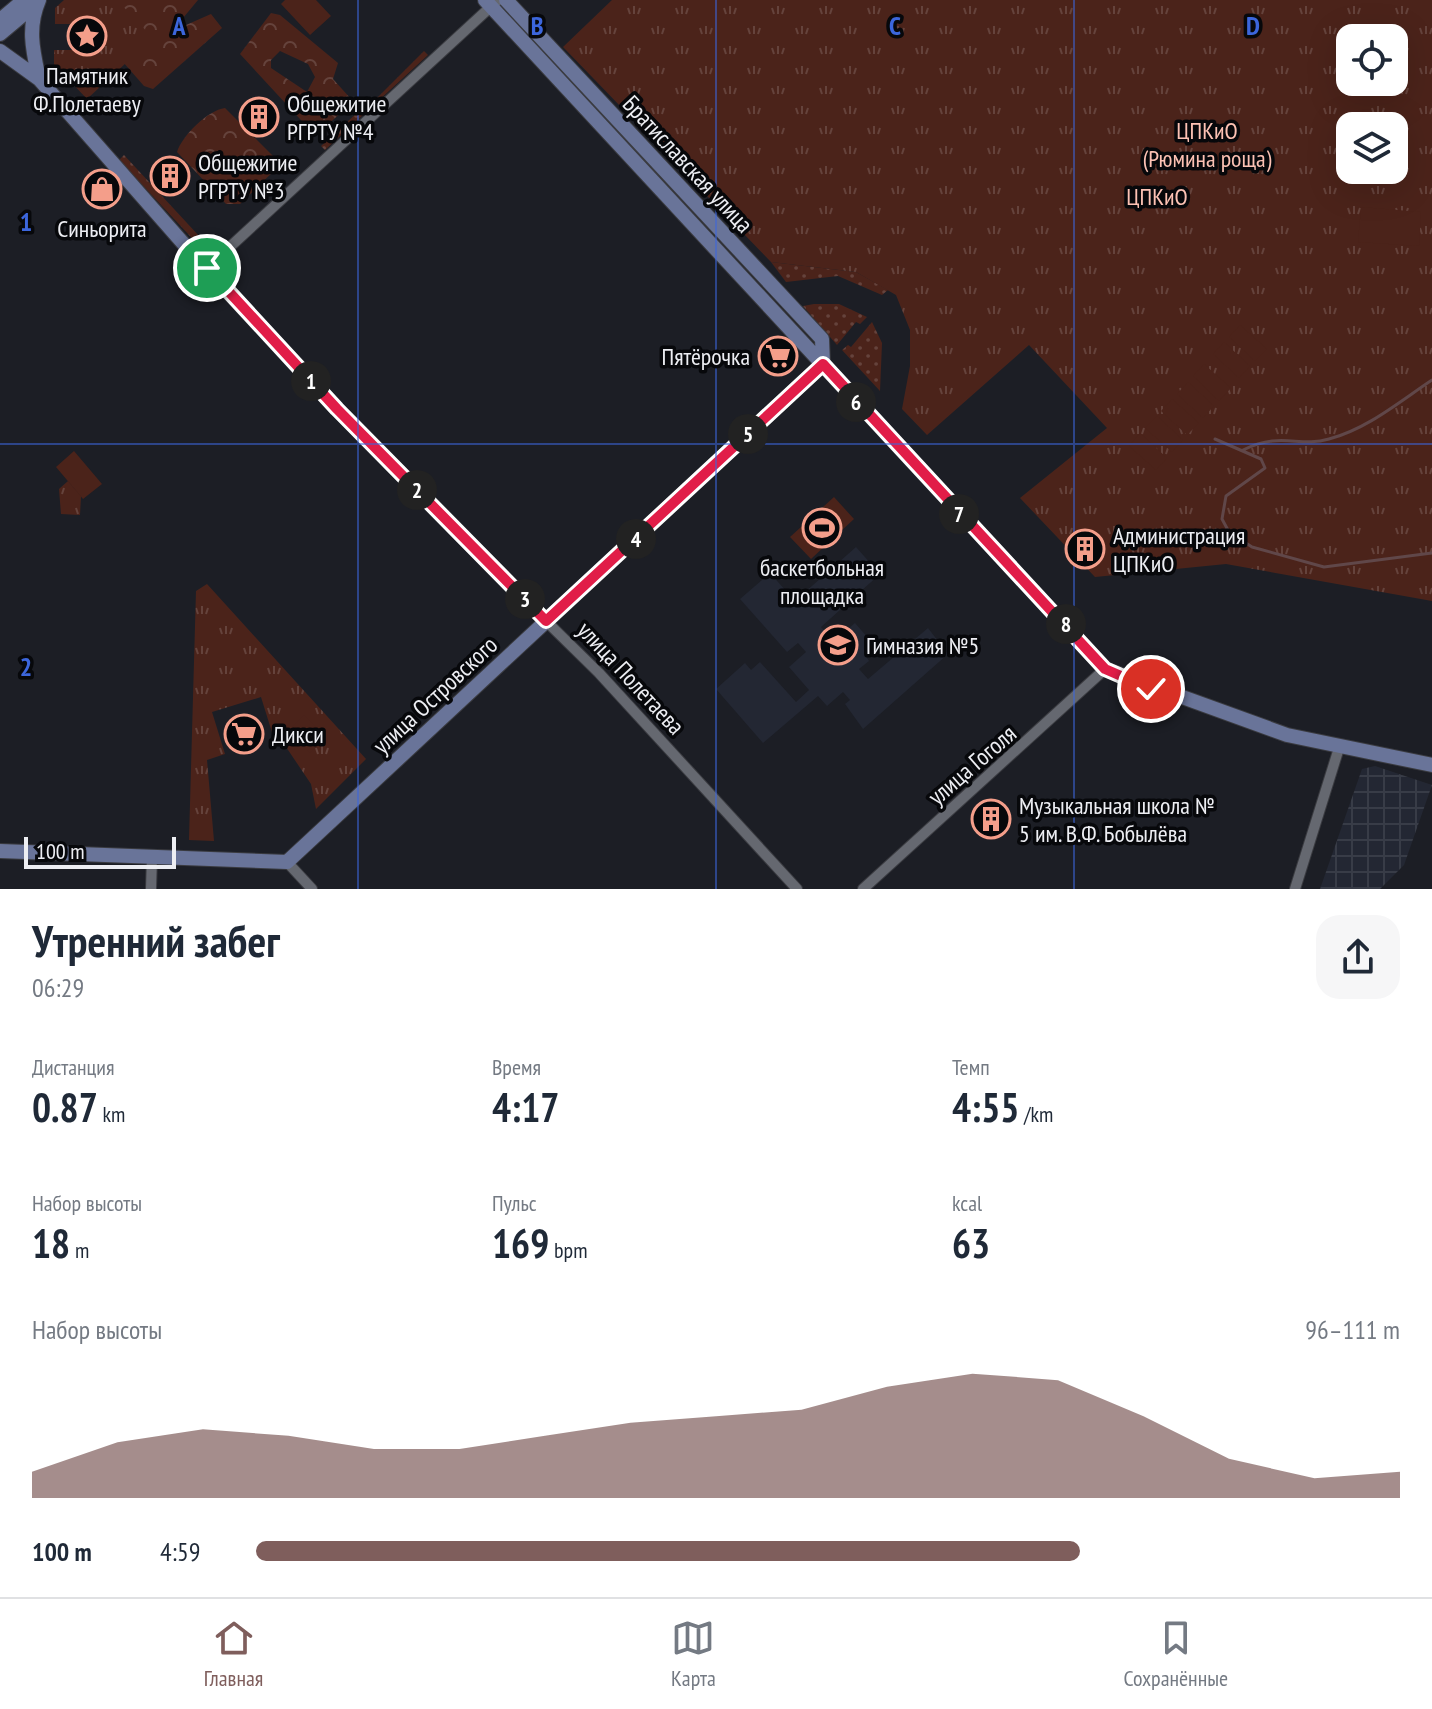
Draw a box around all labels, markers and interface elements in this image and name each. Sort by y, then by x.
text: A [171,9,186,42]
text: B [531,9,544,42]
text: C [889,9,901,42]
text: D [1246,9,1260,42]
place icon: Памятник Ф.Полетаеву [66,15,108,57]
map controls [1336,24,1408,184]
button: locate [1336,24,1408,96]
place label: Памятник Ф.Полетаеву [33,60,141,119]
place label: Общежитие РГРТУ №4 [287,88,387,147]
street label: Братиславская улица [616,89,760,239]
building icon: Общежитие РГРТУ №4 [238,96,280,138]
button: layers [1336,112,1408,184]
park label: ЦПКиО (Рюмина роща) [1143,115,1272,174]
place label: Общежитие РГРТУ №3 [198,147,298,206]
building icon: Общежитие РГРТУ №3 [149,155,191,197]
shop icon: Синьорита [81,168,123,210]
park label: ЦПКиО [1126,181,1188,212]
text: 1 [20,205,32,238]
place label: Синьорита [57,213,147,244]
pin [173,234,241,302]
icon: arrive [185,246,229,290]
supermarket icon: Пятёрочка [757,335,799,377]
place label: Пятёрочка [662,341,750,372]
pin: 1 [291,361,331,401]
text: 1 [306,367,316,395]
pin: 6 [836,382,876,422]
text: 6 [851,388,861,416]
pin: 5 [728,414,768,454]
text: 5 [743,420,753,448]
pin: 2 [397,470,437,510]
text: 2 [412,476,422,504]
pin: 7 [939,494,979,534]
text: 7 [954,500,964,528]
sports icon: баскетбольная площадка [801,507,843,549]
pin: 4 [616,519,656,559]
place label: Администрация ЦПКиО [1113,520,1245,579]
text: 4 [631,525,641,553]
building icon: Администрация ЦПКиО [1064,528,1106,570]
place label: баскетбольная площадка [760,552,884,611]
pin: 3 [505,579,545,619]
text: 3 [520,585,530,613]
pin: 8 [1046,604,1086,644]
text: 8 [1061,610,1071,638]
street label: улица Полетаева [571,615,691,741]
school or university icon: Гимназия №5 [817,624,859,666]
street label: улица Островского [366,629,504,761]
place label: Гимназия №5 [866,630,979,661]
text: 2 [20,650,32,683]
pin [1117,655,1185,723]
icon: check [1129,667,1173,711]
supermarket icon: Дикси [223,713,265,755]
street label: улица Гоголя [921,718,1023,812]
place label: Дикси [272,719,324,750]
place label: Музыкальная школа № 5 им. В.Ф. Бобылёва [1019,790,1215,849]
building icon: Музыкальная школа № 5 им. В.Ф. Бобылёва [970,798,1012,840]
scale bar [24,833,176,869]
text: 100 m [36,837,85,865]
text: Утренний забег [32,912,280,969]
button: share [1316,915,1400,999]
text: 06:29 [32,971,84,1004]
text: Дистанция [32,1053,114,1081]
text: Время [492,1053,541,1081]
text: Темп [952,1053,990,1081]
text: 0.87 [32,1081,98,1133]
text: 4:17 [492,1081,559,1133]
text: 4:55 [952,1081,1019,1133]
text: km [98,1100,125,1128]
text: /km [1019,1100,1053,1128]
text: Набор высоты [32,1189,142,1217]
text: Пульс [492,1189,536,1217]
text: kcal [952,1189,982,1217]
text: 18 [32,1217,70,1269]
text: 169 [492,1217,549,1269]
text: 63 [952,1217,990,1269]
text: m [70,1236,89,1264]
text: bpm [549,1236,587,1264]
text: Набор высоты [32,1313,162,1346]
text: 96–111 m [1305,1313,1400,1346]
text: 100 m [32,1535,92,1568]
text: 4:59 [160,1535,200,1568]
tab: Главная [204,1616,263,1692]
tab: Карта [671,1616,716,1692]
tab: Сохранённые [1123,1616,1228,1692]

